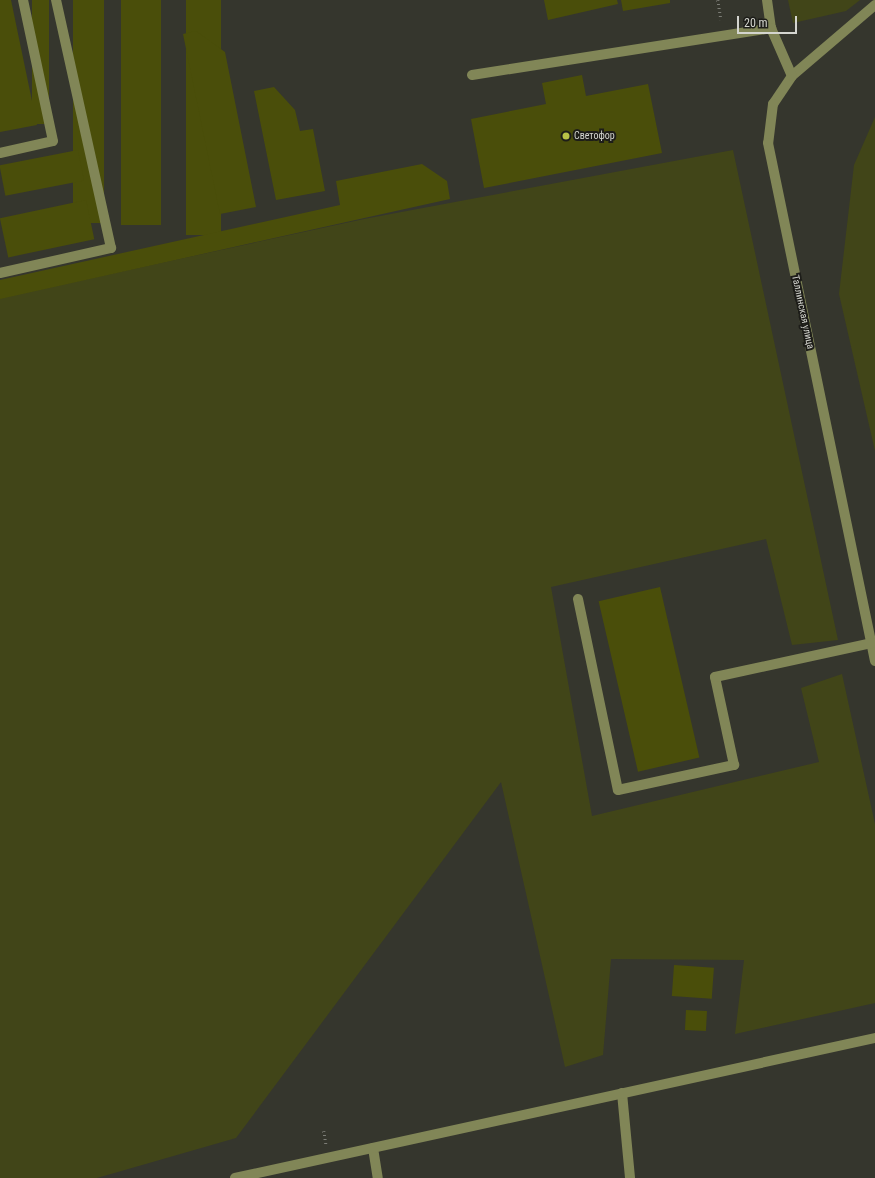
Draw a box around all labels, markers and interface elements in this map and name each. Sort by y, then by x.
scale bar [739,8,799,34]
text: 20 m [744,16,768,30]
place label: Светофор [574,130,615,142]
marker: Светофор [561,131,571,141]
street label: Таллинская улица [789,274,817,350]

